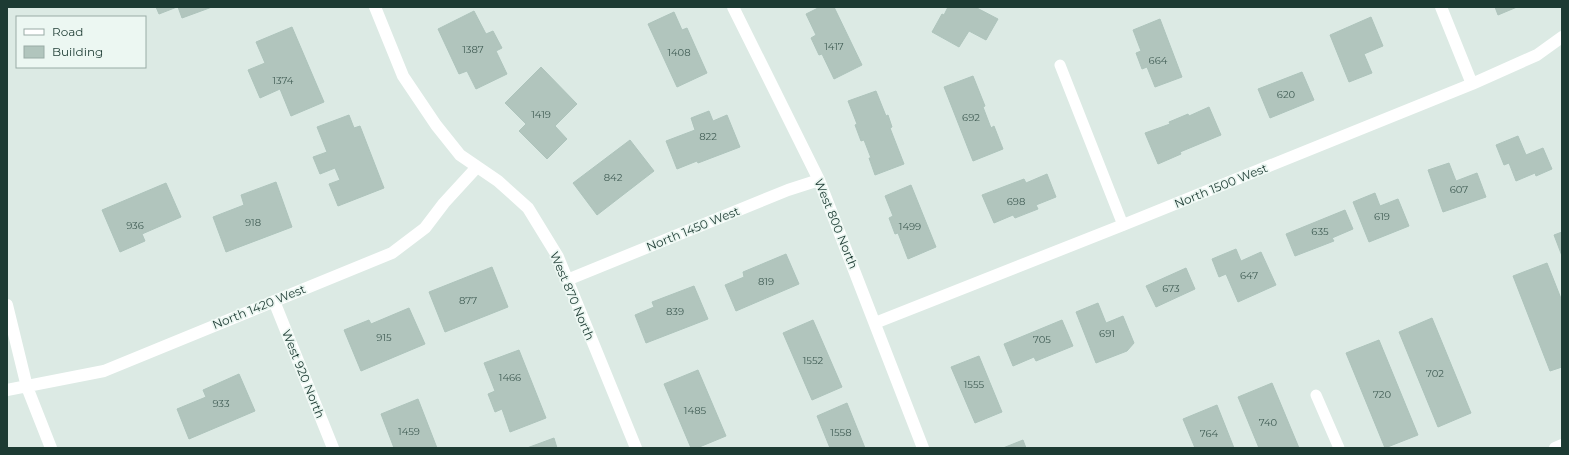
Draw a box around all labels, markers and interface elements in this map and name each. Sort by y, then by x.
legend [16,16,146,68]
text: Road [52,24,83,39]
house number: 1417 [824,40,844,53]
house number: 1387 [462,43,484,56]
text: Building [52,44,103,59]
house number: 1408 [667,46,691,59]
house number: 664 [1149,54,1168,67]
house number: 1374 [273,74,294,87]
house number: 620 [1277,88,1296,101]
house number: 1419 [531,108,551,121]
house number: 692 [962,111,980,124]
house number: 822 [699,130,717,143]
street label: North 1500 West [1172,160,1270,211]
house number: 842 [604,171,623,184]
street label: West 800 North [812,177,861,271]
house number: 607 [1450,183,1468,196]
house number: 698 [1007,195,1025,208]
street label: North 1450 West [644,203,742,254]
house number: 619 [1374,210,1390,223]
house number: 918 [245,216,261,229]
house number: 936 [126,219,144,232]
house number: 1499 [899,220,921,233]
house number: 635 [1311,225,1329,238]
street label: West 870 North [547,249,598,342]
house number: 647 [1240,269,1258,282]
house number: 819 [758,275,774,288]
street label: North 1420 West [210,281,308,332]
house number: 673 [1162,282,1180,295]
house number: 877 [459,294,477,307]
house number: 839 [666,305,684,318]
street label: West 920 North [279,327,328,420]
house number: 691 [1099,327,1115,340]
house number: 915 [376,331,392,344]
house number: 705 [1033,333,1051,346]
house number: 1552 [803,354,824,367]
house number: 702 [1426,367,1444,380]
house number: 1466 [499,371,521,384]
house number: 1555 [964,378,985,391]
house number: 720 [1373,388,1391,401]
house number: 933 [212,397,230,410]
house number: 1485 [684,404,707,417]
house number: 740 [1259,416,1278,429]
house number: 1459 [398,425,420,438]
house number: 1558 [830,426,852,439]
house number: 764 [1200,427,1219,440]

